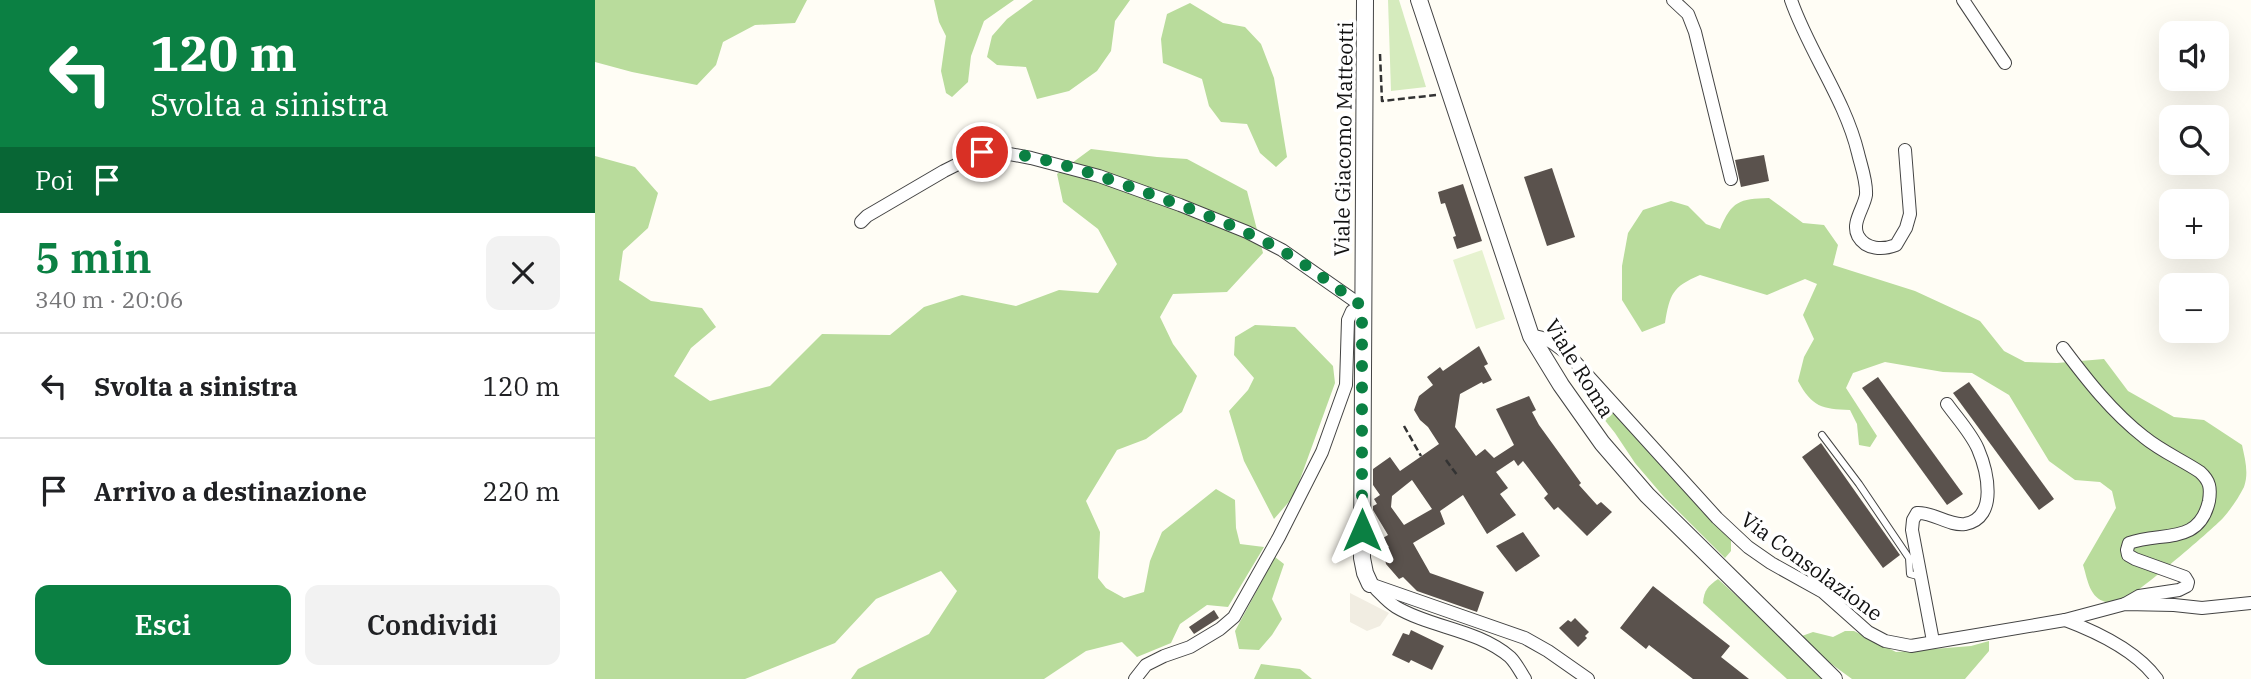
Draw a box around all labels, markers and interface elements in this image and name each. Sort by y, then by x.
text: 120 m [150,21,297,84]
street label: Viale Giacomo Matteotti [1327,21,1359,257]
map controls [2159,21,2229,343]
button: sound [2159,21,2229,91]
icon: left [35,28,126,119]
text: Svolta a sinistra [150,83,389,125]
button: search [2159,105,2229,175]
pin [952,122,1012,182]
icon: arrive [963,133,1001,171]
icon: arrive [88,161,126,199]
text: Poi [35,163,74,197]
button: + [2159,189,2229,259]
text: 5 min [35,230,152,285]
button: close [486,236,560,310]
button: − [2159,273,2229,343]
text: 340 m · 20:06 [35,284,184,314]
street label: Viale Roma [1539,313,1621,423]
icon: left [35,367,73,405]
text: Svolta a sinistra [94,369,298,403]
text: 120 m [482,369,560,403]
icon: arrive [35,472,73,510]
text: Arrivo a destinazione [94,474,367,508]
text: 220 m [482,474,560,508]
position arrow [1325,493,1399,567]
street label: Via Consolazione [1735,505,1889,627]
button: Esci [35,585,291,665]
button: Condividi [305,585,560,665]

